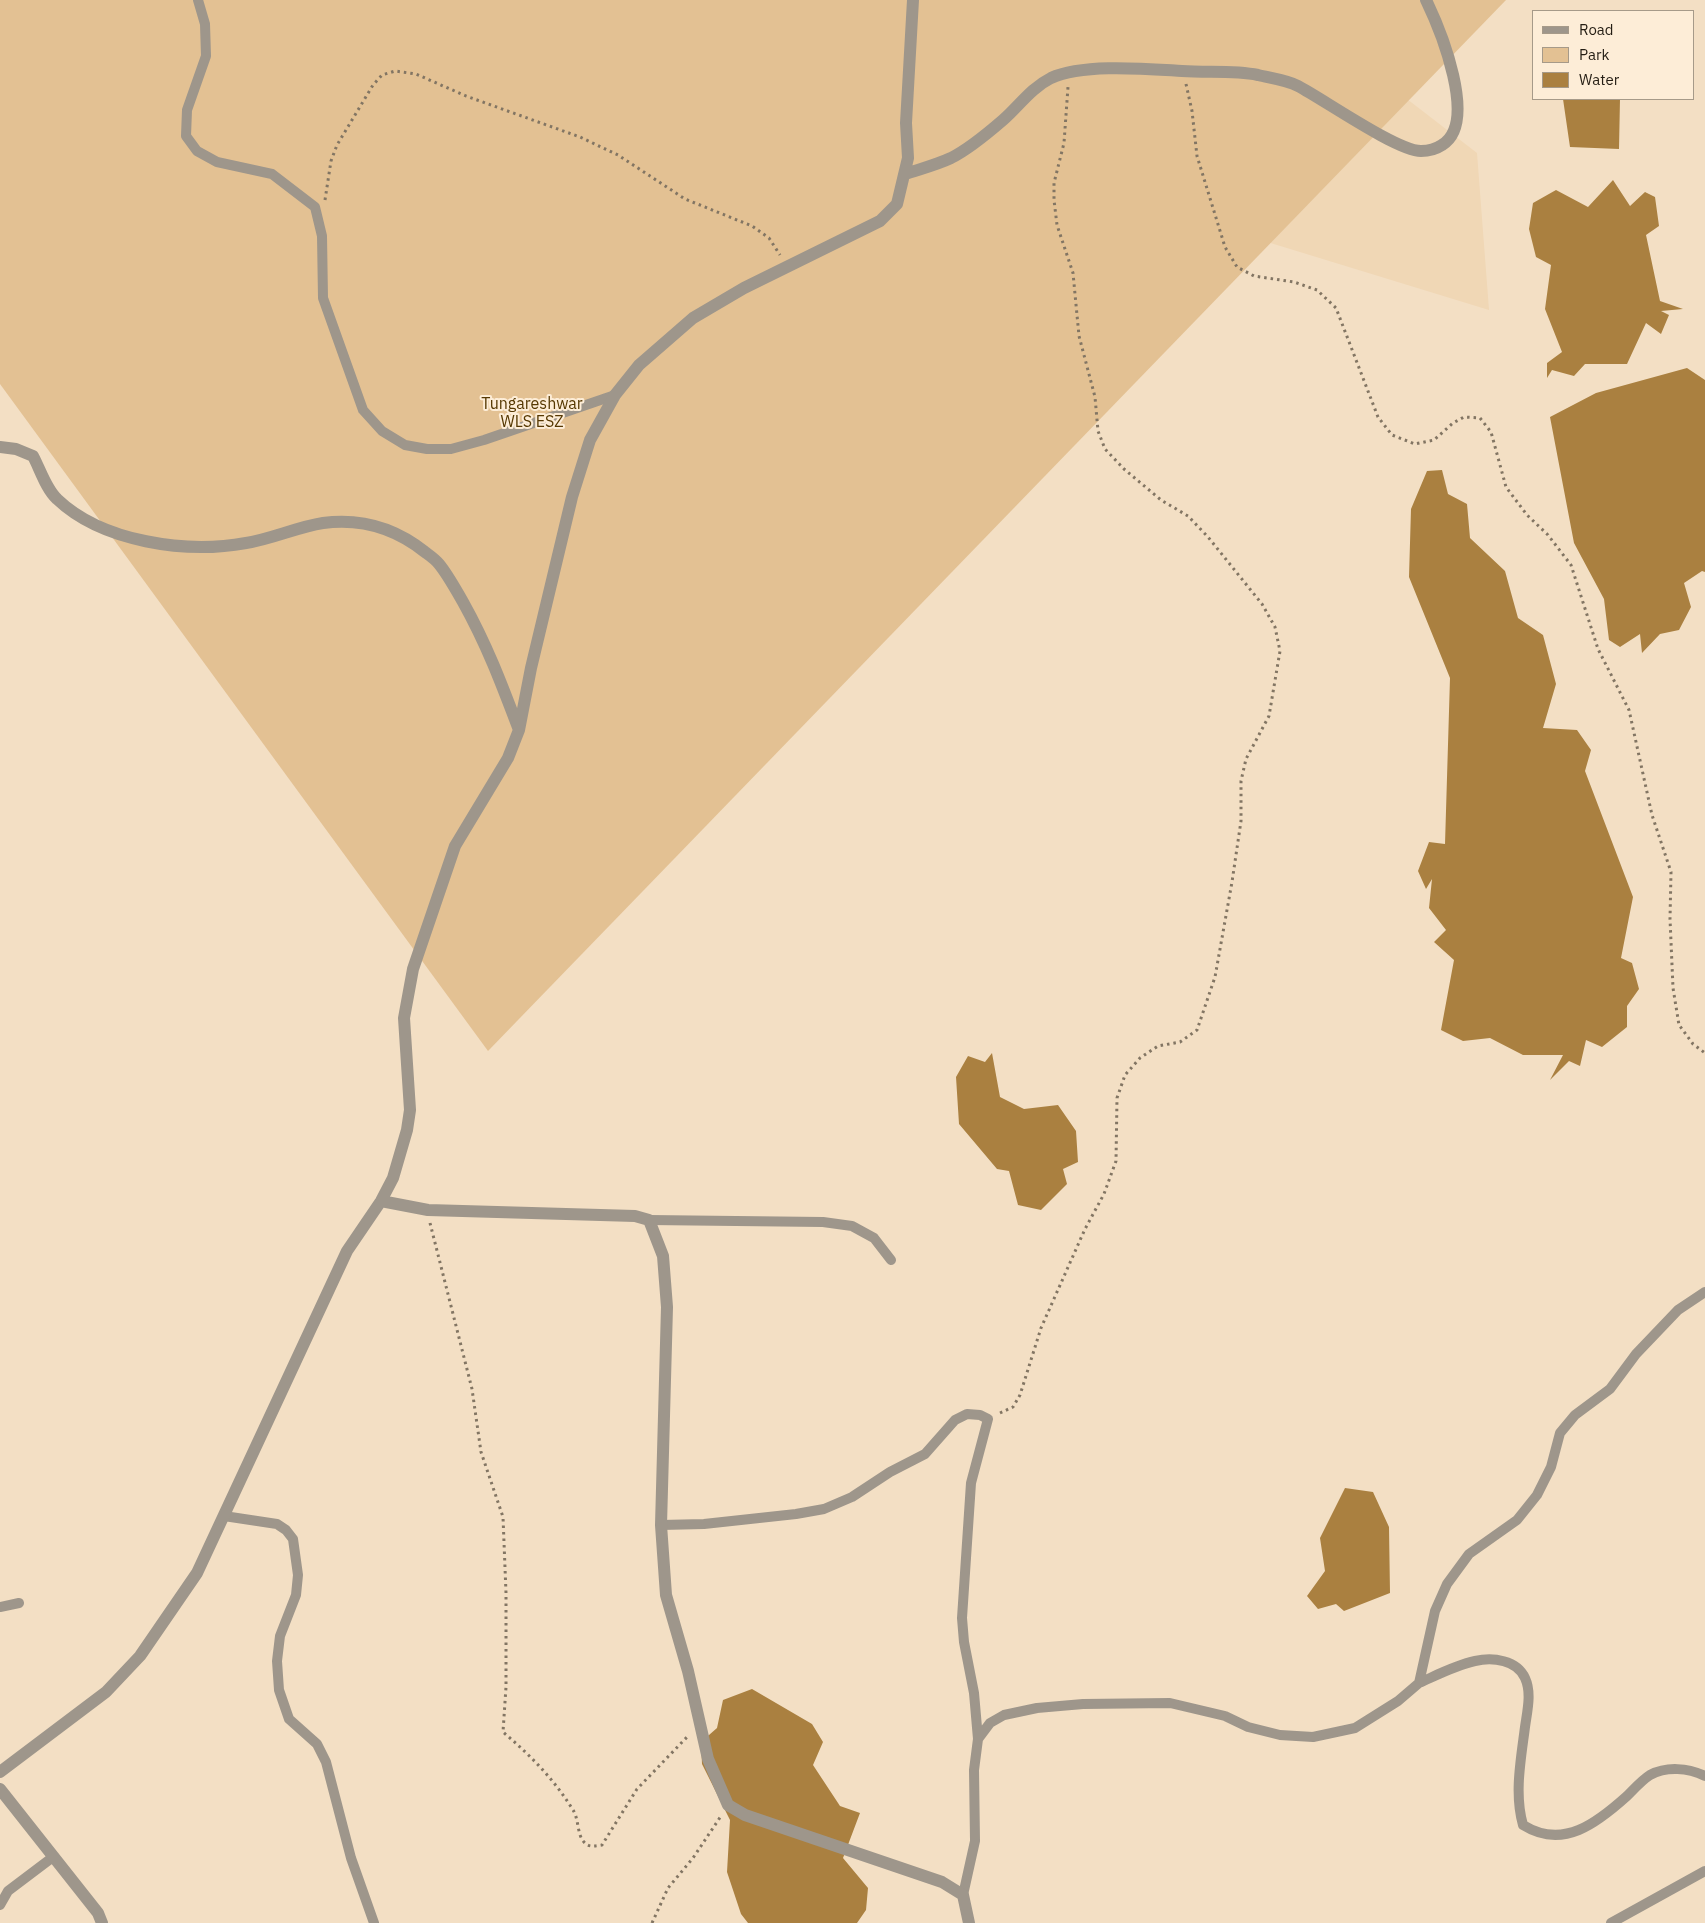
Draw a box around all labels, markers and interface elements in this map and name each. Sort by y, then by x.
legend [1532,10,1695,100]
text: Road [1579,20,1614,39]
text: Park [1579,45,1609,64]
text: Water [1579,70,1619,89]
park label: Tungareshwar WLS ESZ [481,394,583,432]

